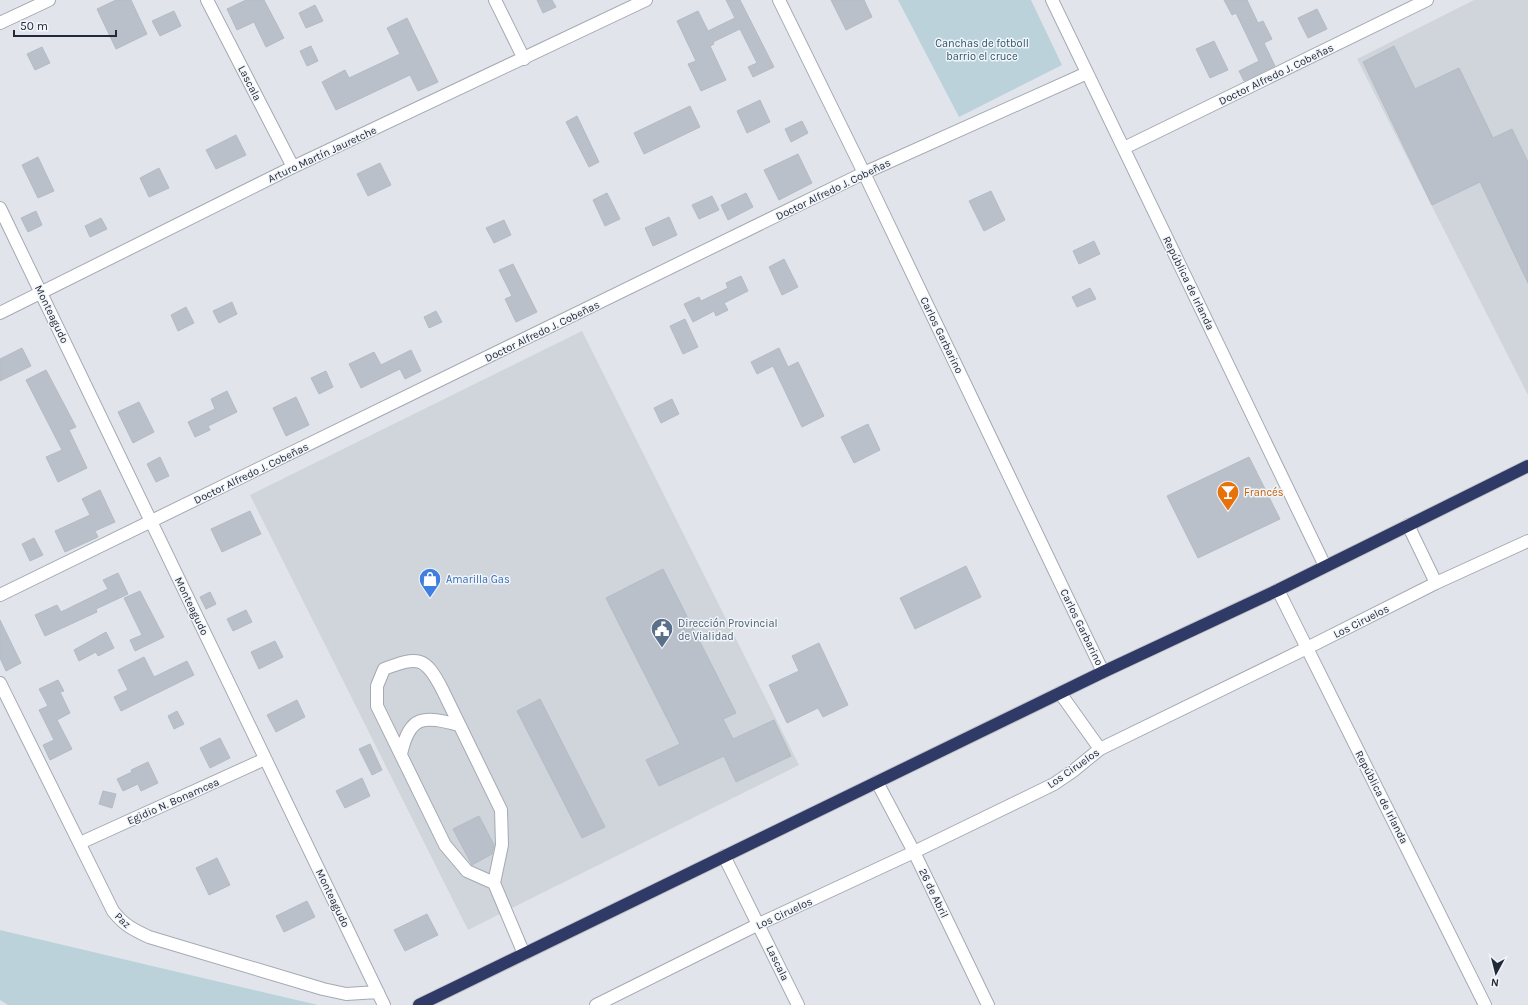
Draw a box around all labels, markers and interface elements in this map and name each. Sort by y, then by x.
scale bar [14,12,116,38]
text: 50 m [20,19,48,33]
park label: Canchas de fotboll barrio el cruce [935,37,1029,63]
street label: Doctor Alfredo J. Cobeñas [1217,41,1336,108]
street label: Lascala [235,63,264,103]
street label: Arturo Martín Jauretche [266,123,379,185]
street label: Doctor Alfredo J. Cobeñas [774,156,893,223]
street label: República de Irlanda [1160,234,1217,332]
street label: Monteagudo [32,283,71,345]
street label: Carlos Garbarino [917,295,966,376]
street label: Doctor Alfredo J. Cobeñas [483,298,602,365]
street label: Doctor Alfredo J. Cobeñas [192,440,311,507]
bar icon: Francés [1215,479,1241,512]
place label: Francés [1244,486,1284,499]
shop icon: Amarilla Gas [417,566,443,599]
place label: Amarilla Gas [446,573,510,586]
street label: Monteagudo [172,575,211,637]
street label: Carlos Garbarino [1057,587,1106,668]
street label: Los Ciruelos [1331,602,1391,641]
public building icon: Dirección Provincial de Vialidad [649,616,675,649]
place label: Dirección Provincial de Vialidad [678,617,778,643]
street label: Los Ciruelos [1045,746,1102,791]
street label: República de Irlanda [1352,748,1411,846]
street label: Egidio N. Bonamcea [125,775,221,828]
street label: 26 de Abril [916,866,951,920]
street label: Monteagudo [313,867,352,929]
street label: Los Ciruelos [754,895,815,932]
street label: Paz [112,910,133,931]
street label: Lascala [763,943,792,983]
north arrow [1476,953,1516,993]
text: N [1490,975,1500,989]

